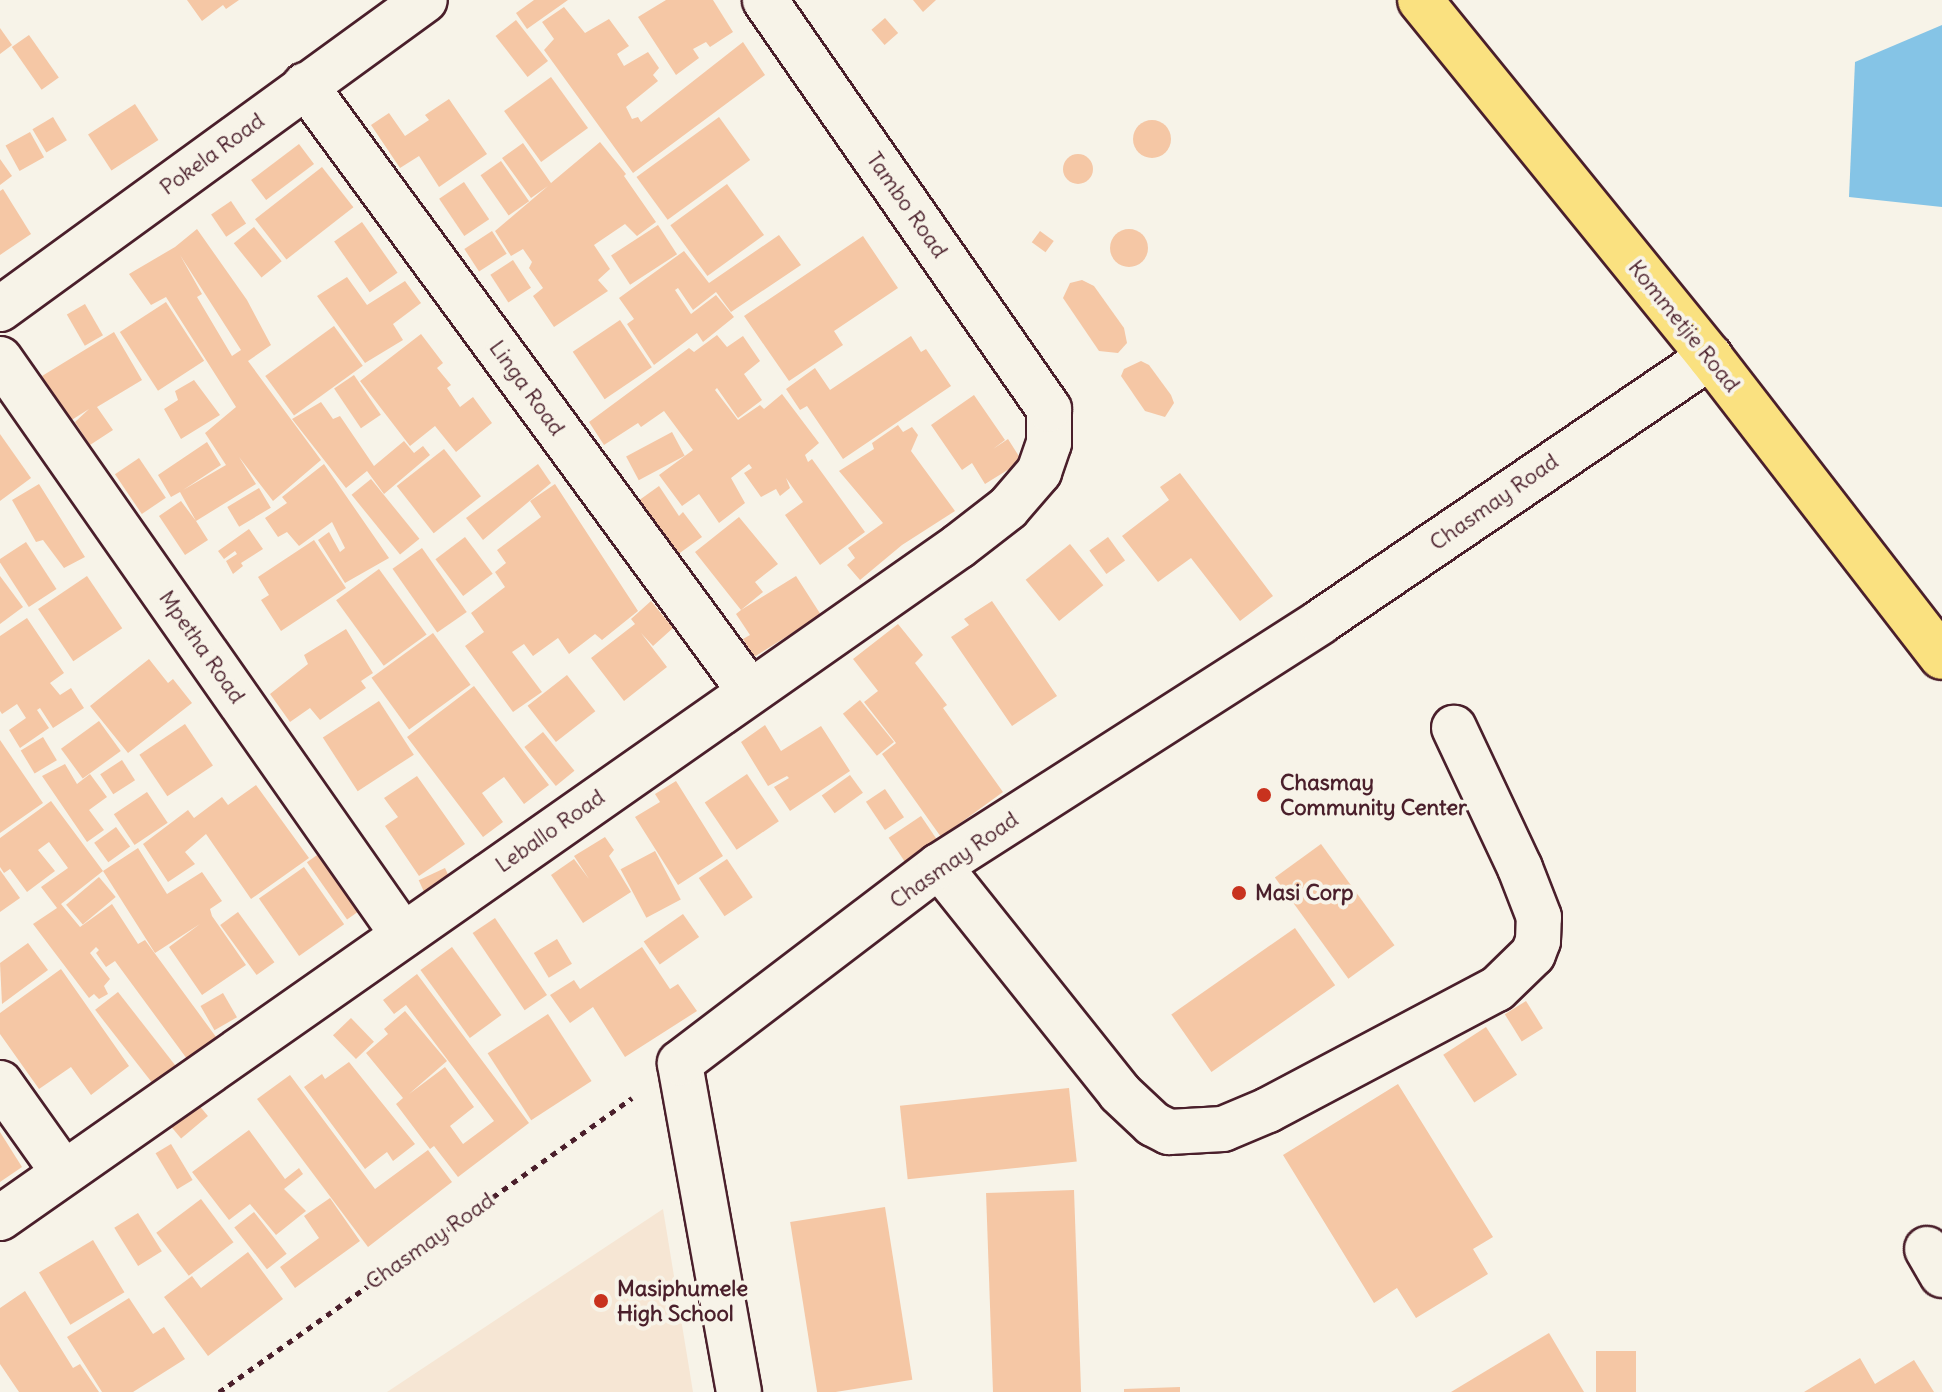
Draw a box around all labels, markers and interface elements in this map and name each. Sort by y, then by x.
street label: Pokela Road [155,107,269,201]
street label: Tambo Road [861,147,953,263]
street label: Kommetjie Road [1623,255,1745,397]
street label: Linga Road [484,335,570,441]
street label: Chasmay Road [1425,448,1563,556]
street label: Mpetha Road [153,585,251,709]
place label: Chasmay Community Center [1280,769,1467,820]
street label: Leballo Road [490,784,610,878]
marker: Chasmay Community Center [1255,786,1273,804]
street label: Chasmay Road [885,806,1023,914]
place label: Masi Corp [1255,880,1354,906]
marker: Masi Corp [1230,884,1248,902]
street label: Chasmay Road [361,1187,499,1295]
place label: Masiphumele High School [617,1275,748,1326]
marker: Masiphumele High School [592,1292,610,1310]

